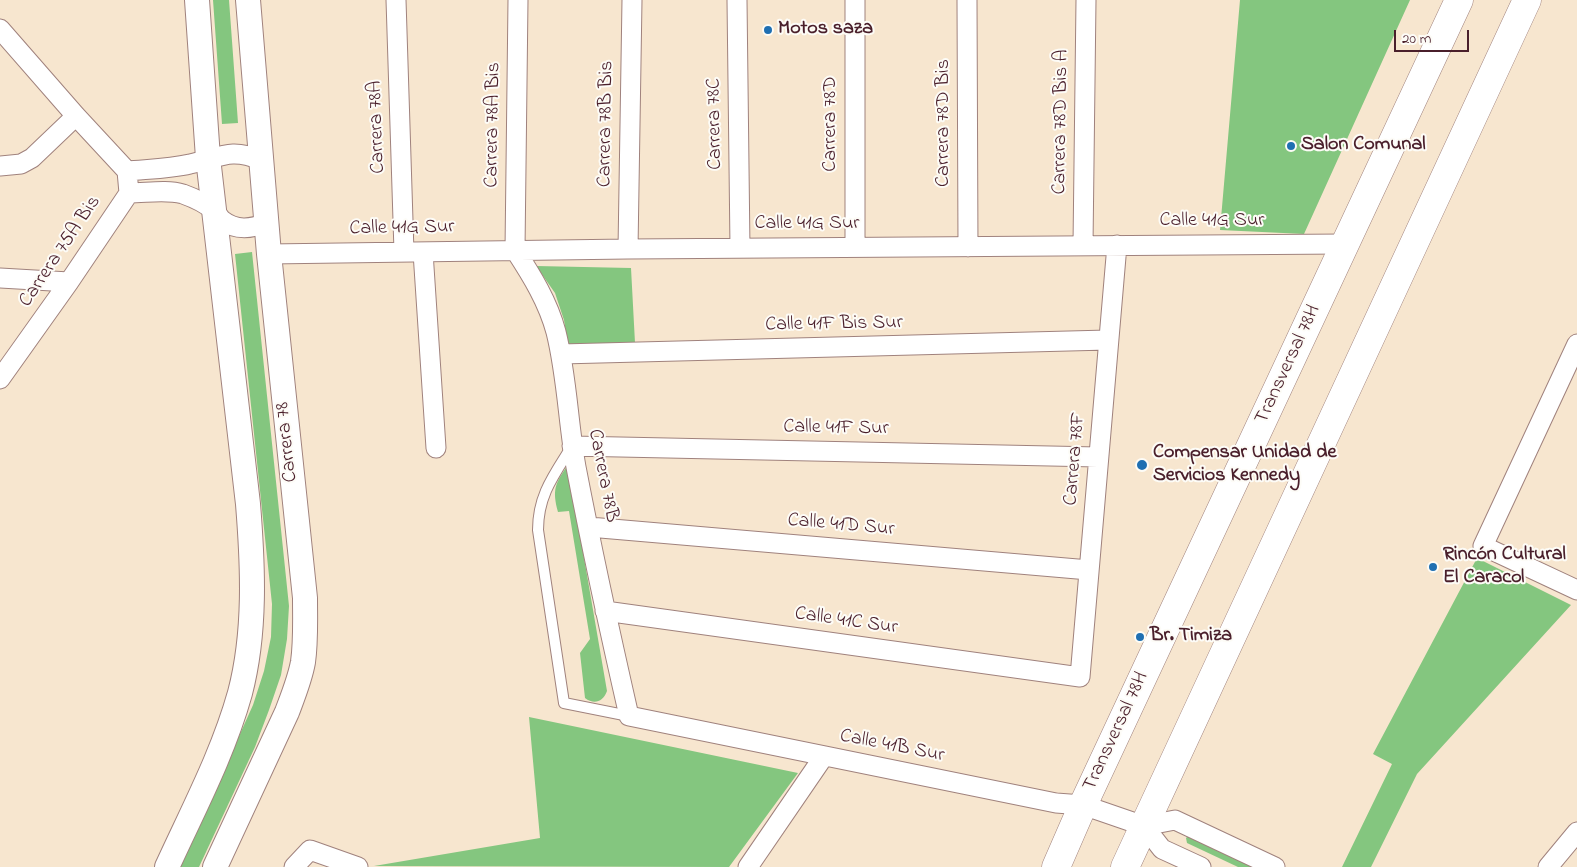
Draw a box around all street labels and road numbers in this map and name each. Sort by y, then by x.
street label: Carrera 78D Bis A [1049,49,1075,195]
street label: Carrera 78D Bis [933,59,957,187]
street label: Carrera 78B Bis [594,61,620,187]
street label: Carrera 78A Bis [481,62,507,188]
street label: Carrera 78D [820,76,844,172]
street label: Carrera 78C [703,78,729,170]
street label: Carrera 78A [364,80,392,174]
street label: Carrera 75A Bis [15,192,107,312]
street label: Calle 41G Sur [1159,210,1265,234]
street label: Calle 41G Sur [754,213,860,237]
street label: Calle 41G Sur [349,216,455,242]
street label: Transversal 78H [1251,302,1327,428]
street label: Calle 41F Bis Sur [765,312,903,338]
street label: Carrera 78 [272,401,304,483]
street label: Carrera 78F [1060,411,1092,507]
street label: Calle 41F Sur [783,416,889,442]
street label: Carrera 78B [581,427,623,525]
street label: Calle 41D Sur [787,509,895,543]
street label: Calle 41C Sur [793,603,899,641]
street label: Transversal 78H [1079,669,1155,795]
street label: Calle 41B Sur [838,725,946,769]

